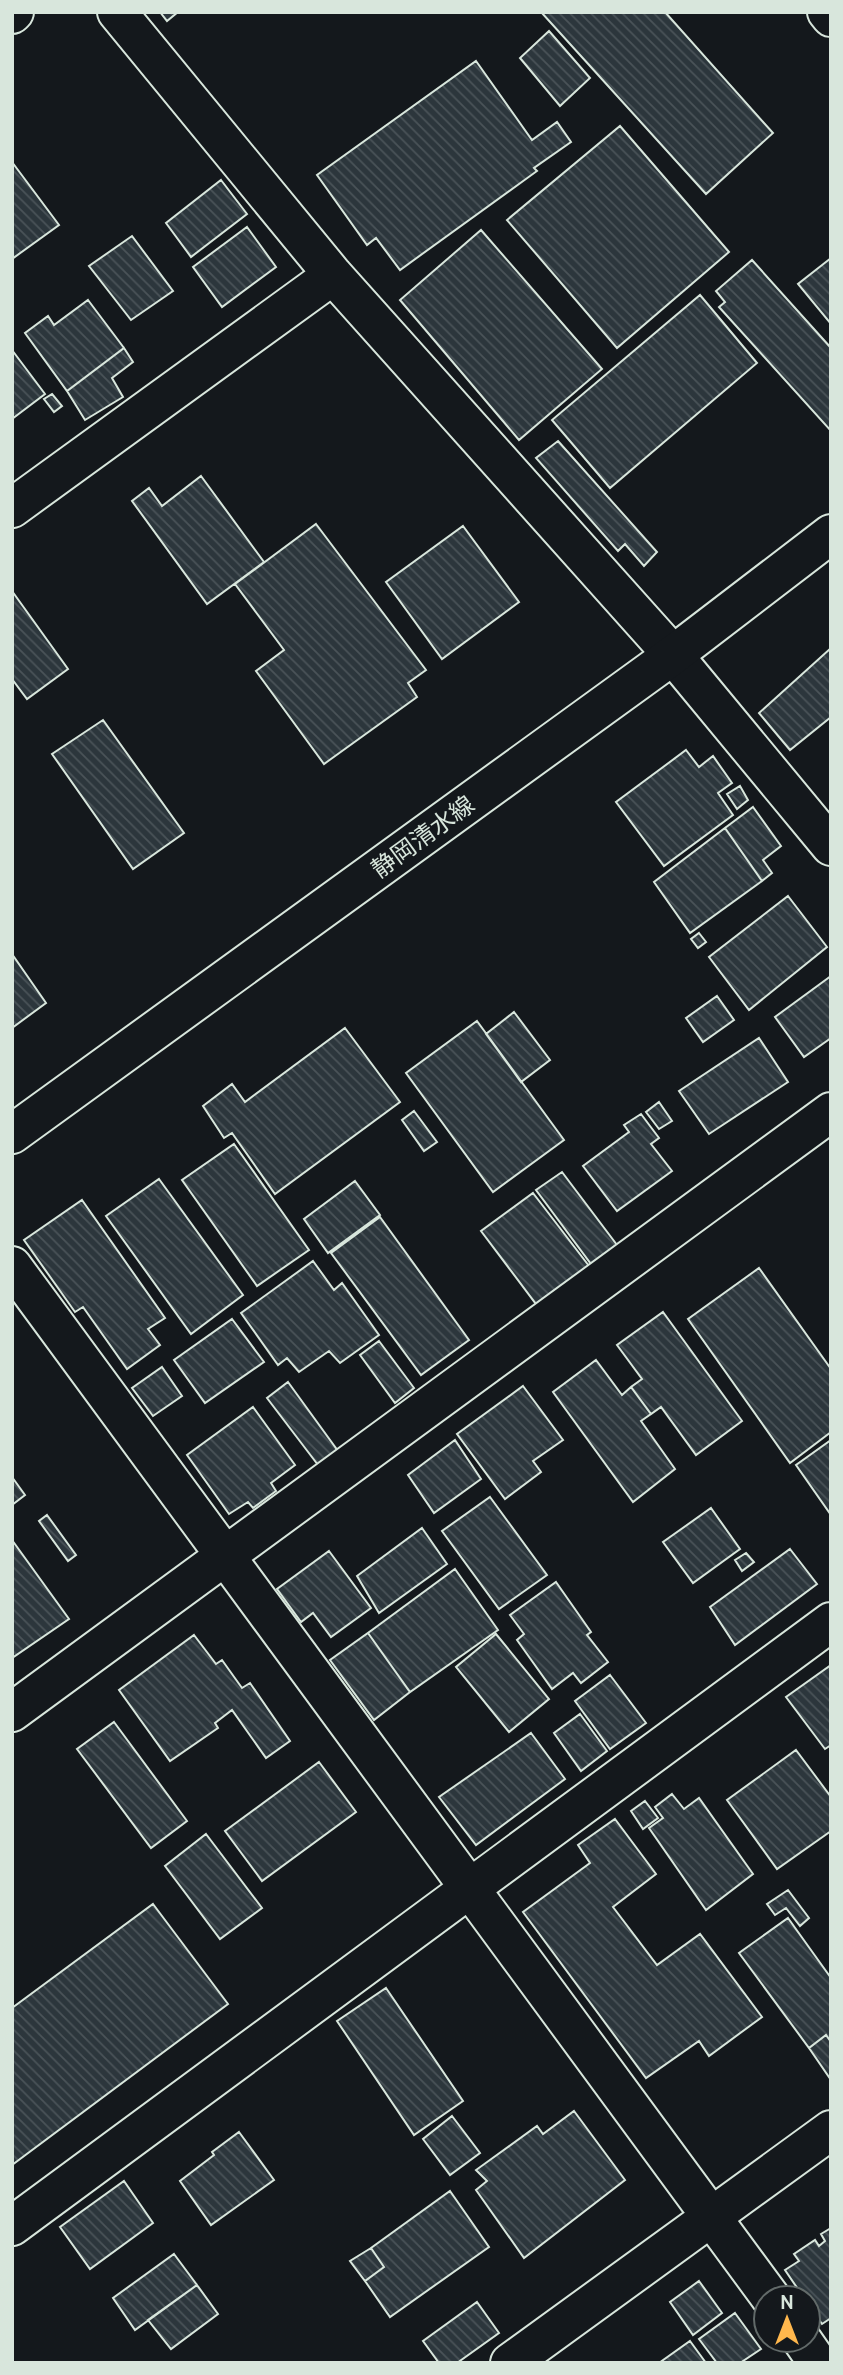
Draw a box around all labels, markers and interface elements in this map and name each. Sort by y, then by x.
street label: 静岡清水線 [366,790,480,884]
north arrow [752,2284,822,2354]
text: N [780,2291,794,2314]

